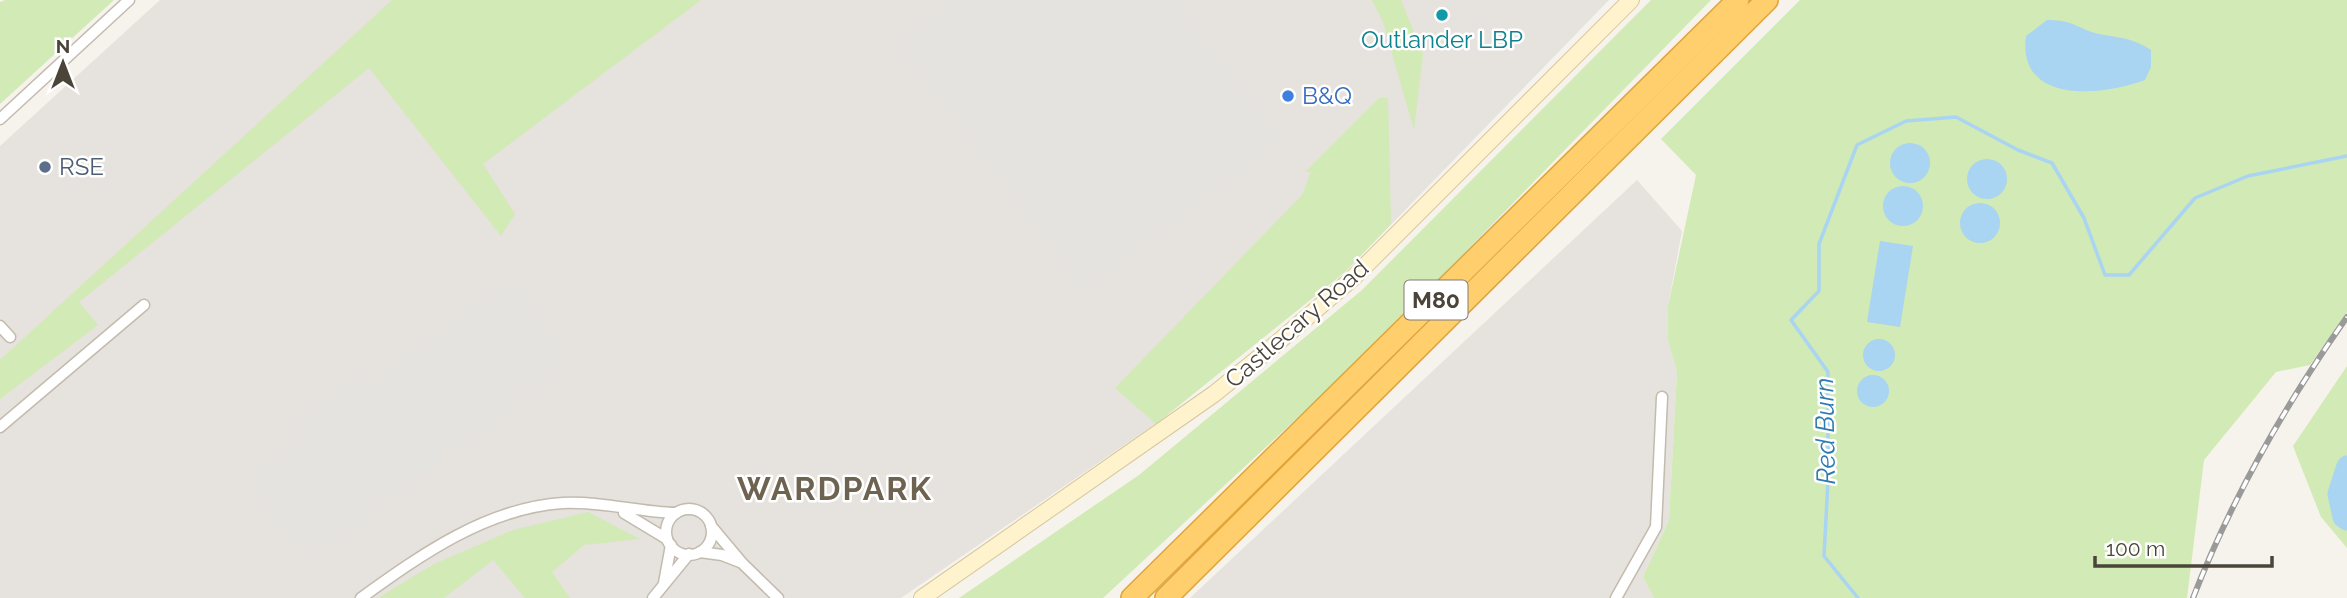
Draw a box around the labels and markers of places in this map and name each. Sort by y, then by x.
marker: Outlander LBP [1434,7,1450,23]
place label: Outlander LBP [1361,25,1523,54]
place label: B&Q [1302,81,1352,110]
marker: B&Q [1280,88,1296,104]
place label: RSE [59,152,104,181]
marker: RSE [37,159,53,175]

